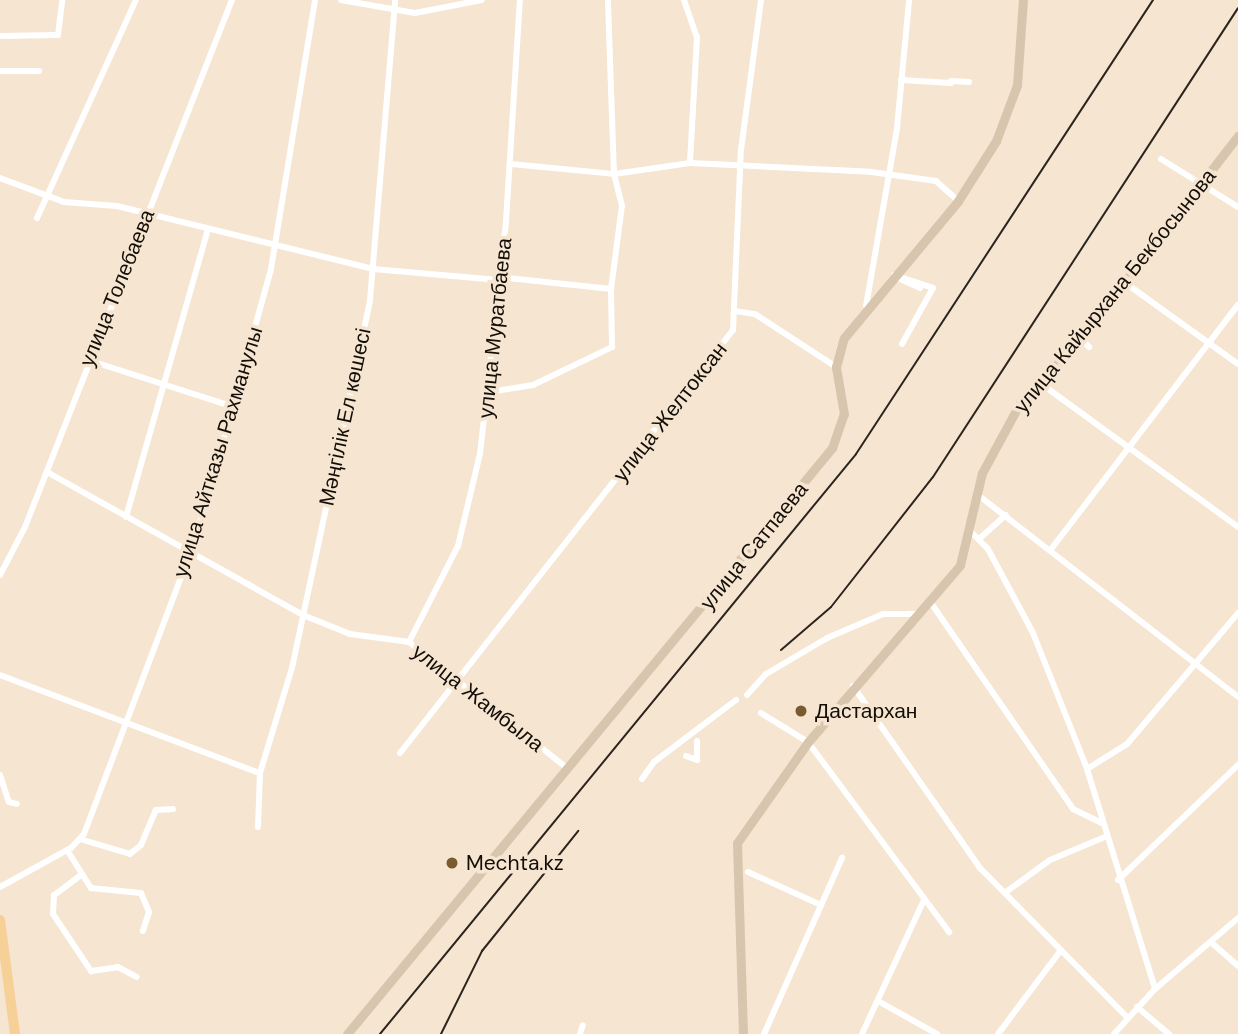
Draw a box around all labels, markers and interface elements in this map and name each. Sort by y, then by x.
street label: улица Кайырхана Бекбосынова [1009,164,1221,418]
street label: улица Толебаева [74,206,160,370]
street label: улица Муратбаева [473,237,517,419]
street label: улица Айтказы Рахманулы [168,324,268,580]
street label: Мәңгілік Ел көшесі [314,326,376,508]
street label: улица Желтоксан [608,337,732,487]
street label: улица Сатпаева [695,477,813,615]
street label: улица Жамбыла [407,639,549,757]
place label: Дастархан [815,698,917,724]
marker: Дастархан [793,703,809,719]
place label: Mechta.kz [466,850,564,876]
marker: Mechta.kz [444,855,460,871]

